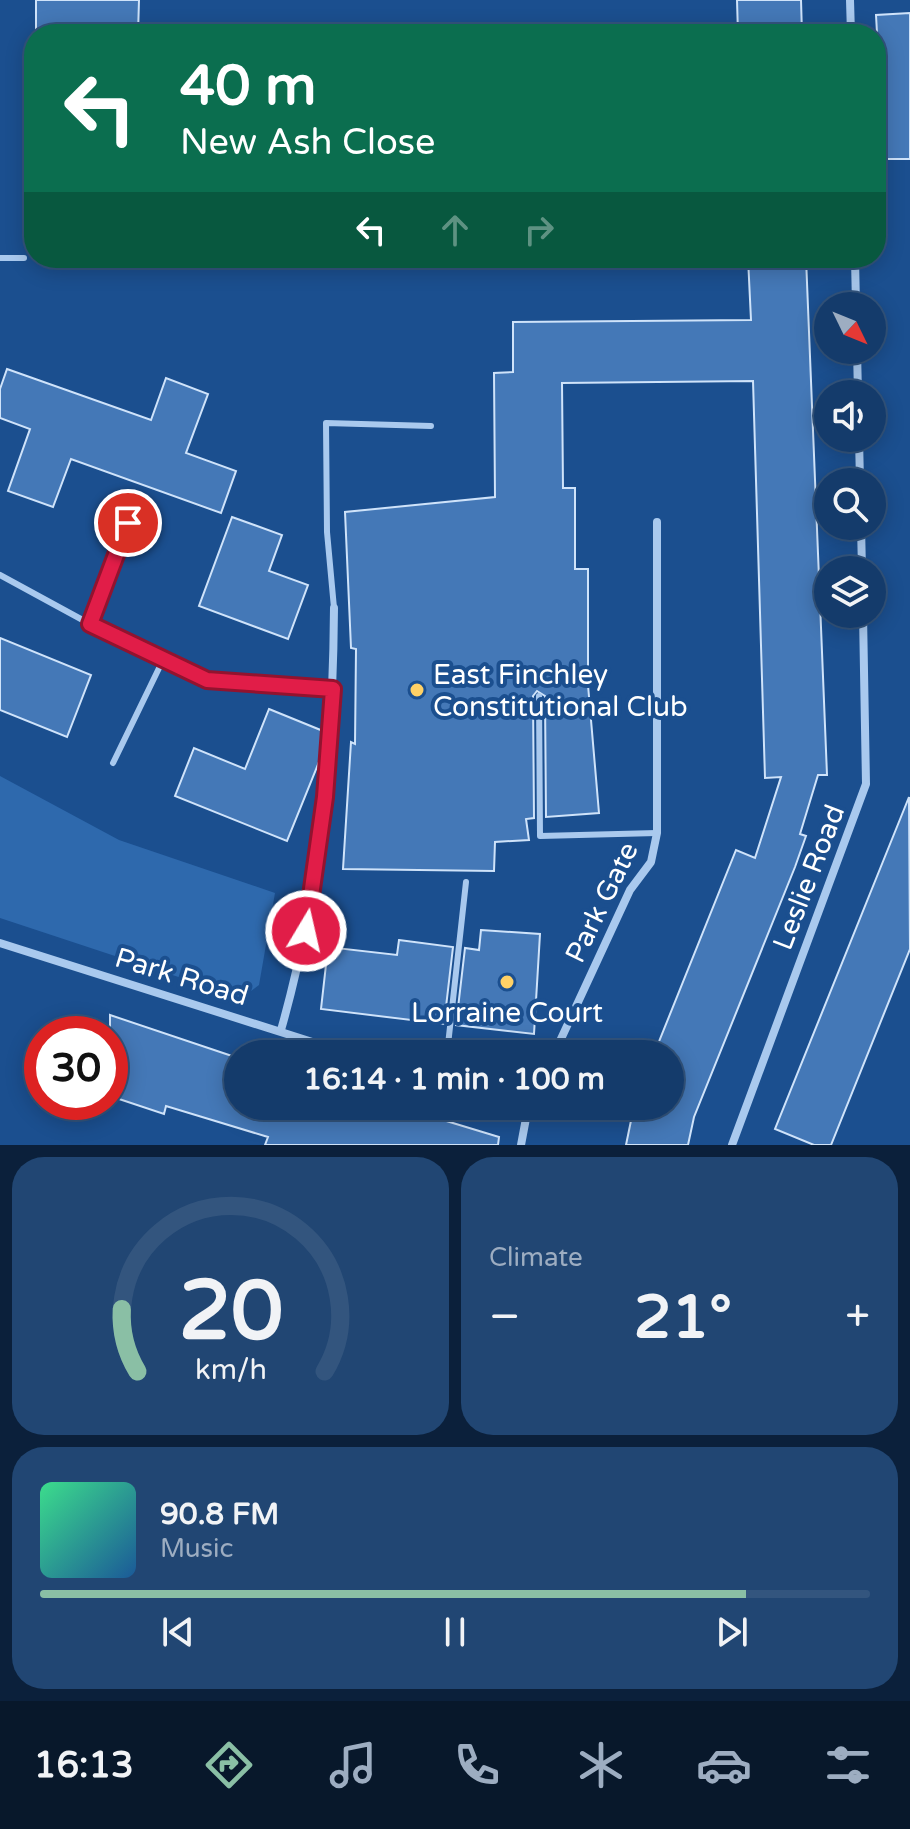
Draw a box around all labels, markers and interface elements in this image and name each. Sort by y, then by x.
text: 40 m [180,53,316,120]
icon: left [48,56,152,160]
text: New Ash Close [180,121,435,164]
icon: left [349,208,393,252]
icon: ahead [433,208,477,252]
icon: right [517,208,561,252]
north arrow [814,292,886,364]
map controls [814,292,886,628]
button: sound [814,380,886,452]
button: search [814,468,886,540]
pin [94,489,162,557]
icon: arrive [106,501,150,545]
button: layers [814,556,886,628]
place label: East Finchley Constitutional Club [433,658,688,724]
marker: East Finchley Constitutional Club [408,681,426,699]
street label: Leslie Road [766,800,852,955]
street label: Park Gate [558,837,646,968]
position arrow [264,889,348,973]
street label: Park Road [111,941,252,1013]
marker: Lorraine Court [498,973,516,991]
place label: Lorraine Court [411,996,603,1030]
speed limit sign: 30 [24,1016,128,1120]
text: 16:14 · 1 min · 100 m [303,1061,605,1098]
text: Climate [489,1242,583,1273]
text: 20 [178,1262,283,1362]
text: 21° [634,1282,732,1354]
text: − [489,1291,520,1344]
text: + [845,1291,870,1344]
text: km/h [195,1353,266,1387]
text: 90.8 FM [160,1496,279,1533]
text: Music [160,1533,233,1564]
icon: previous [156,1610,200,1654]
icon: pause [433,1610,477,1654]
icon: next [710,1610,754,1654]
icon: directions [201,1737,257,1793]
icon: music [325,1737,381,1793]
icon: phone [449,1737,505,1793]
icon: climate [573,1737,629,1793]
icon: car [696,1737,752,1793]
icon: filters [820,1737,876,1793]
text: 16:13 [34,1744,134,1787]

